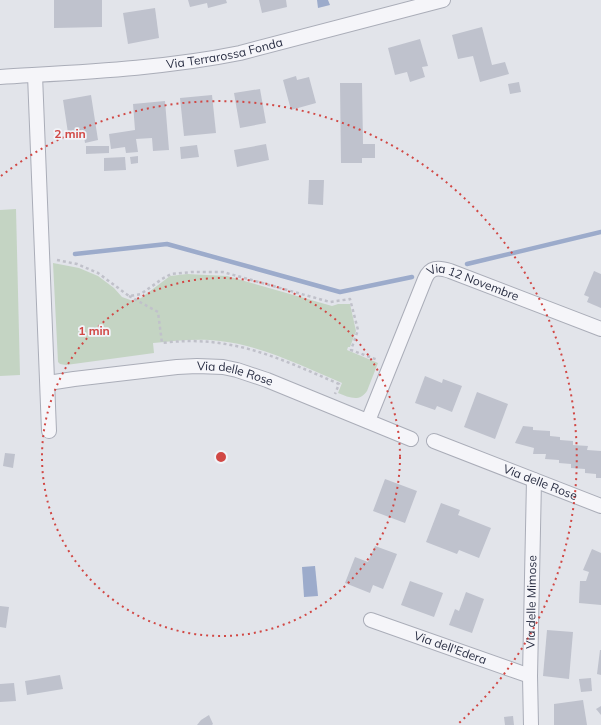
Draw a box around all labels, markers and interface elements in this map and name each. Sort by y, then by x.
street label: Via Terrarossa Fonda [165,34,284,72]
text: 2 min [54,126,86,141]
street label: Via 12 Novembre [424,260,521,304]
text: 1 min [78,323,110,338]
street label: Via delle Rose [197,358,276,389]
centre of rings [214,450,228,464]
street label: Via delle Rose [501,461,580,503]
street label: Via delle Mimose [523,555,539,649]
street label: Via dell'Edera [412,628,489,667]

